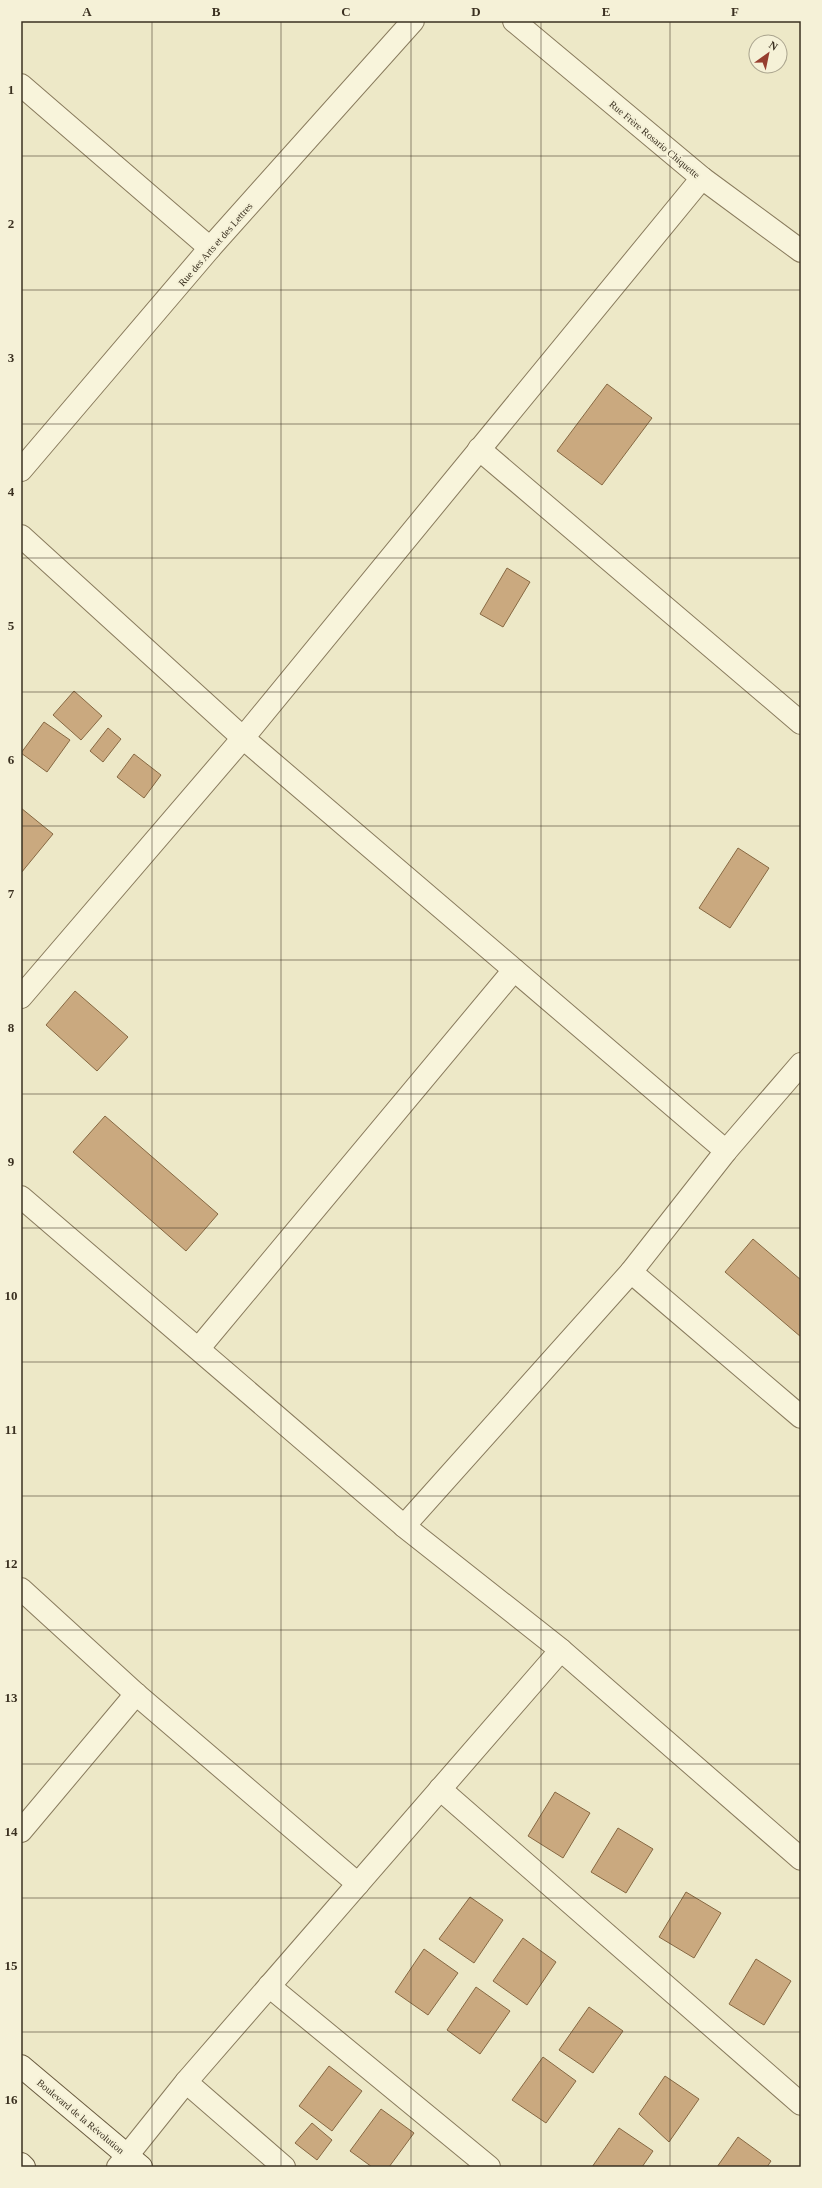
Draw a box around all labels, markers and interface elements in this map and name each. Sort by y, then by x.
text: A [82,4,92,19]
text: B [212,4,221,19]
text: C [341,4,351,19]
text: D [471,4,481,19]
text: E [602,4,610,19]
text: F [731,4,739,19]
north arrow [748,34,788,74]
text: N [767,38,780,53]
text: 1 [8,82,14,97]
street label: Rue Frère Rosario Chiquette [607,98,703,181]
street label: Rue des Arts et des Lettres [176,200,255,288]
text: 2 [8,216,14,231]
text: 3 [8,350,15,365]
text: 4 [8,484,15,499]
text: 5 [8,618,15,633]
text: 6 [8,752,15,767]
text: 7 [8,886,15,901]
text: 8 [8,1020,15,1035]
text: 9 [8,1154,15,1169]
text: 10 [5,1288,18,1303]
text: 11 [5,1422,17,1437]
text: 12 [5,1556,18,1571]
text: 13 [5,1690,18,1705]
text: 14 [5,1824,18,1839]
text: 15 [5,1958,18,1973]
street label: Boulevard de la Révolution [35,2077,126,2156]
text: 16 [5,2092,18,2107]

